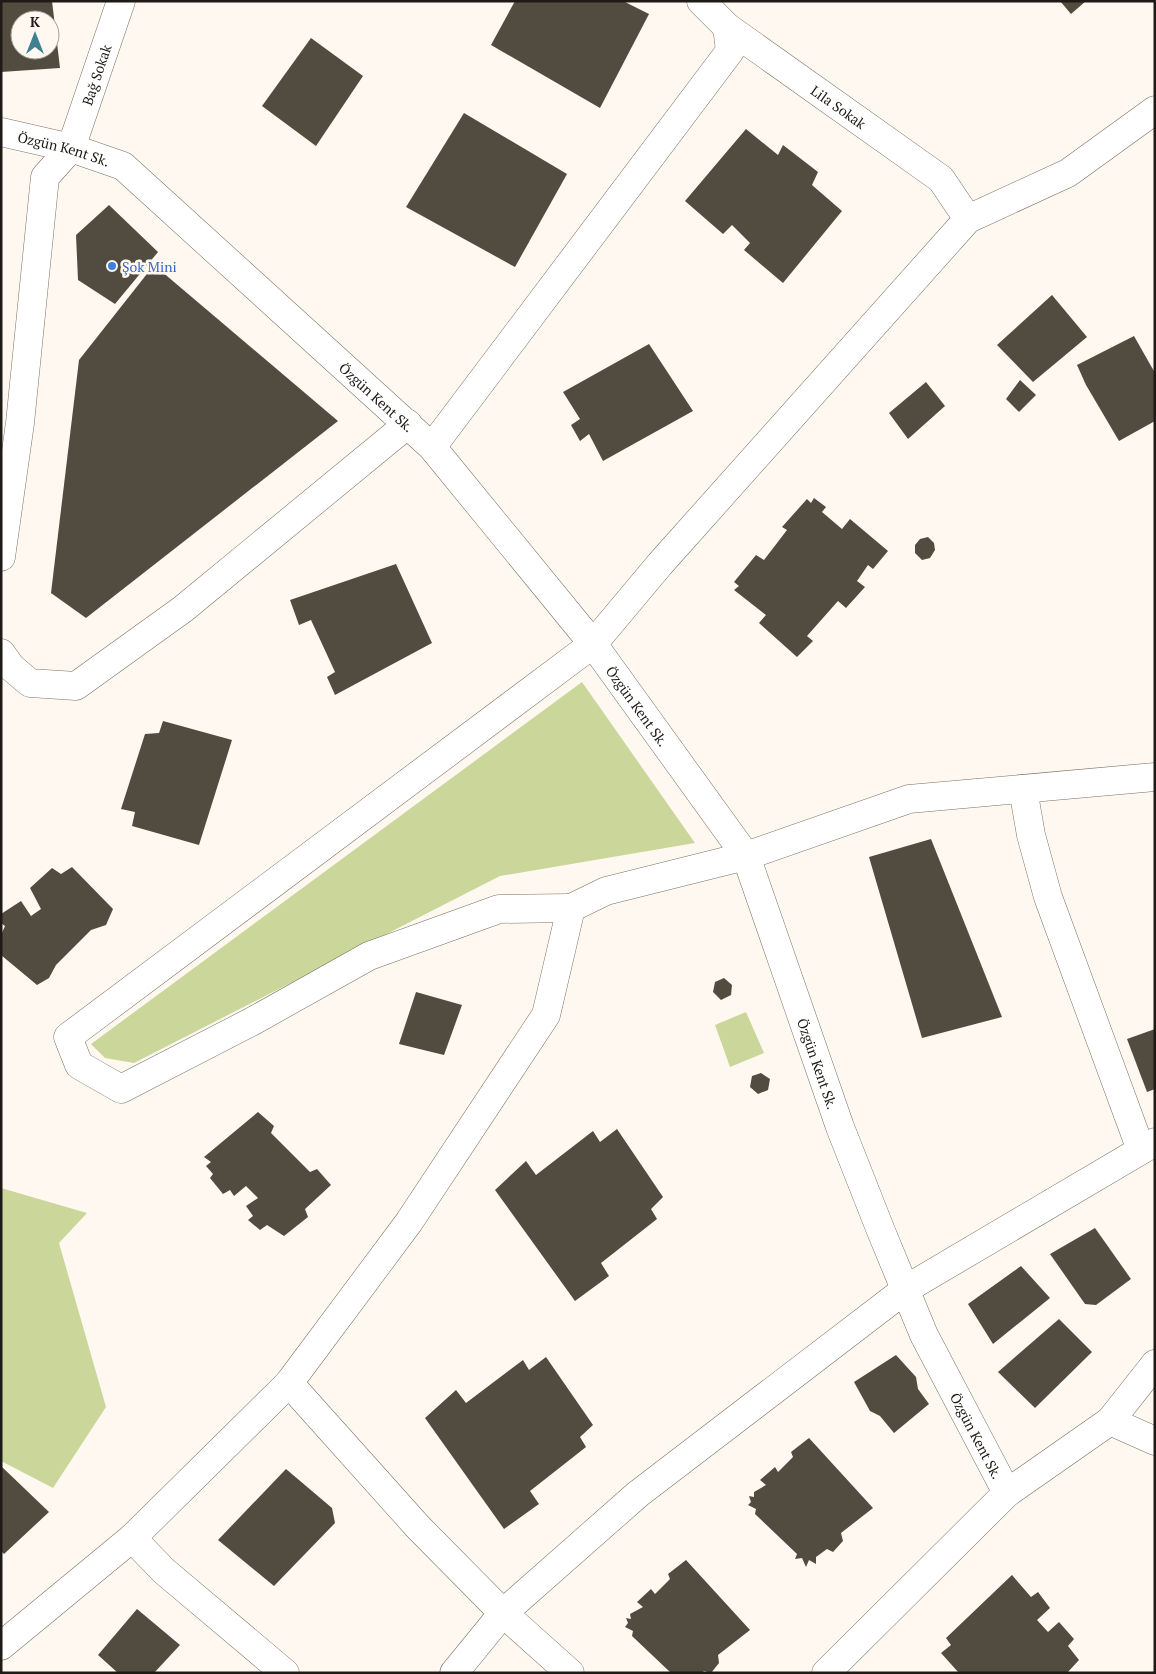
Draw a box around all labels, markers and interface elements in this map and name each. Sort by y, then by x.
north arrow [10,10,60,60]
text: K [30,12,40,31]
street label: Bağ Sokak [77,41,115,108]
street label: Lila Sokak [808,80,871,133]
street label: Özgün Kent Sk. [16,127,113,170]
place label: Şok Mini [122,257,177,276]
marker: Şok Mini [106,260,118,272]
street label: Özgün Kent Sk. [335,358,418,436]
street label: Özgün Kent Sk. [602,662,673,750]
street label: Özgün Kent Sk. [793,1016,843,1111]
street label: Özgün Kent Sk. [946,1389,1007,1482]

